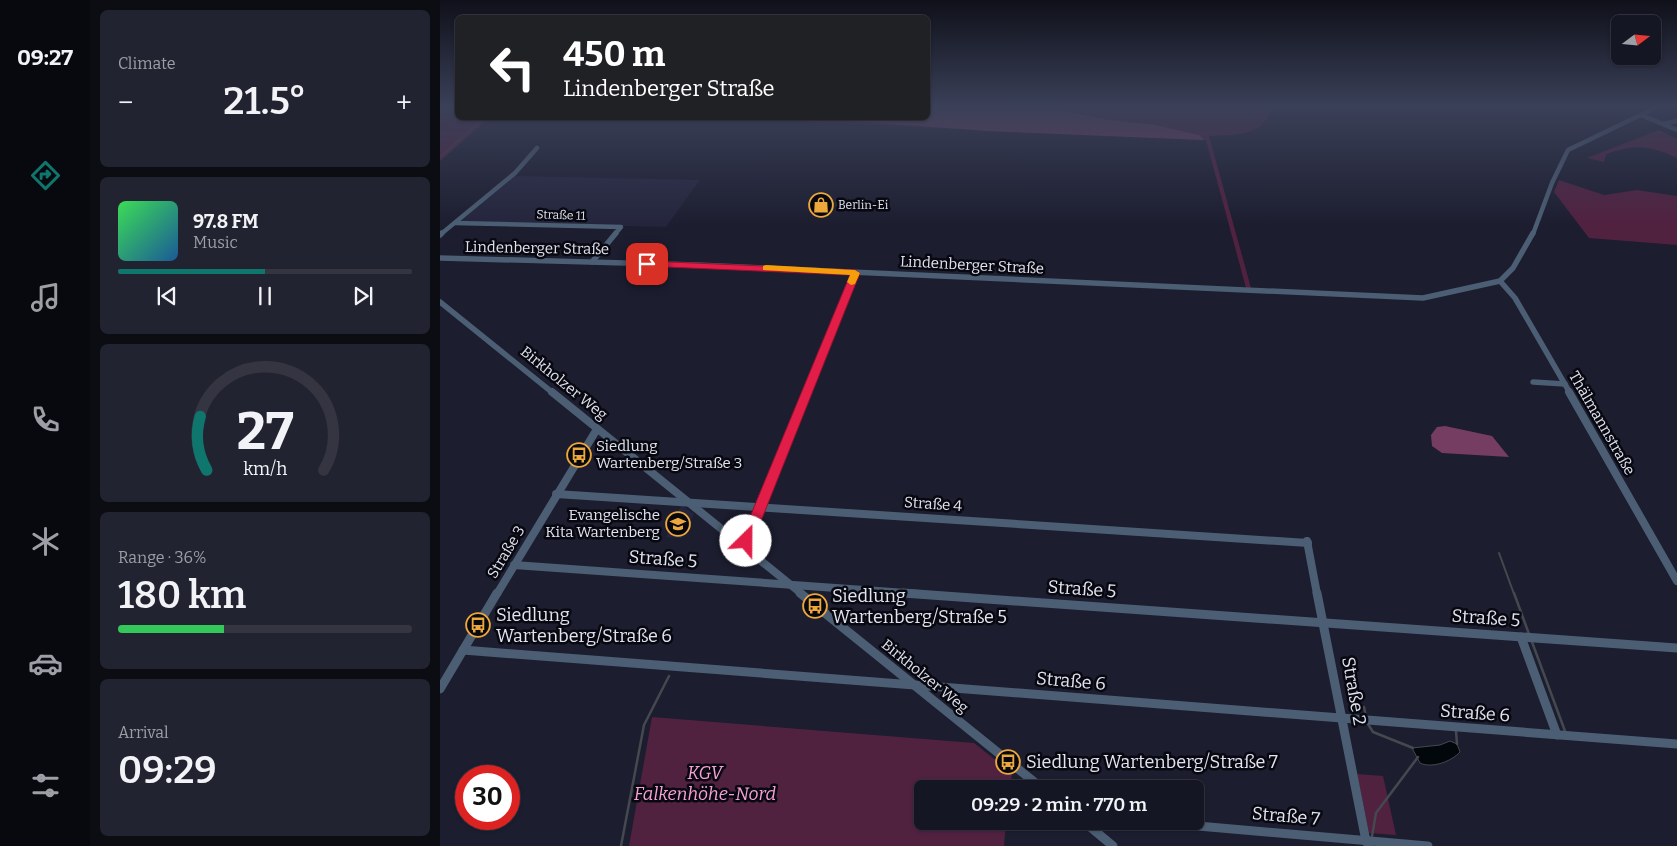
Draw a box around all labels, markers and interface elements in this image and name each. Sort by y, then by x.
north arrow [1611,15,1661,65]
map controls [1611,15,1661,65]
text: 450 m [563,33,665,75]
icon: left [480,35,545,100]
text: 09:27 [17,44,73,71]
text: Climate [118,54,176,73]
text: Lindenberger Straße [563,75,775,102]
text: 21.5° [223,78,306,124]
text: − [118,86,133,119]
text: + [396,86,412,119]
icon: directions [28,158,63,193]
shop icon: Berlin-Ei [808,192,834,218]
place label: Berlin-Ei [838,198,889,212]
street label: Straße 11 [536,207,586,223]
text: 97.8 FM [193,210,259,233]
text: Music [193,233,238,252]
street label: Lindenberger Straße [465,238,609,258]
pin [626,243,668,285]
icon: arrive [633,250,661,278]
street label: Lindenberger Straße [899,252,1045,278]
icon: music [28,280,63,315]
icon: previous [153,282,181,310]
icon: pause [251,282,279,310]
icon: next [349,282,377,310]
street label: Birkholzer Weg [517,342,611,424]
street label: Thälmannstraße [1565,368,1639,478]
text: 27 [237,400,294,463]
icon: phone [28,402,63,437]
place label: Siedlung Wartenberg/Straße 3 [596,437,742,472]
bus stop icon: Siedlung Wartenberg/Straße 3 [566,442,592,468]
text: km/h [243,458,287,480]
street label: Straße 4 [903,493,963,515]
place label: Evangelische Kita Wartenberg [545,506,660,541]
school or university icon: Evangelische Kita Wartenberg [665,511,691,537]
position arrow [719,514,771,566]
street label: Straße 3 [483,523,529,581]
icon: climate [28,524,63,559]
street label: Straße 5 [628,546,698,572]
text: Range · 36% [118,548,206,567]
text: 180 km [118,572,246,618]
street label: Straße 5 [1047,576,1117,602]
place label: Siedlung Wartenberg/Straße 5 [832,585,1007,628]
bus stop icon: Siedlung Wartenberg/Straße 5 [802,593,828,619]
place label: Siedlung Wartenberg/Straße 6 [496,604,672,647]
street label: Straße 5 [1451,605,1521,631]
bus stop icon: Siedlung Wartenberg/Straße 6 [465,612,491,638]
street label: Birkholzer Weg [878,635,972,717]
icon: car [28,646,63,681]
street label: Straße 2 [1337,655,1371,727]
street label: Straße 6 [1035,667,1107,695]
street label: Straße 6 [1439,700,1511,726]
text: Arrival [118,723,169,742]
text: 09:29 [118,747,217,793]
bus stop icon: Siedlung Wartenberg/Straße 7 [995,749,1021,775]
place label: Siedlung Wartenberg/Straße 7 [1026,751,1278,773]
park label: KGV Falkenhöhe-Nord [634,762,777,805]
speed limit sign: 30 [455,765,520,830]
icon: filters [28,768,63,803]
text: 09:29 · 2 min · 770 m [971,793,1147,816]
street label: Straße 7 [1251,802,1321,830]

